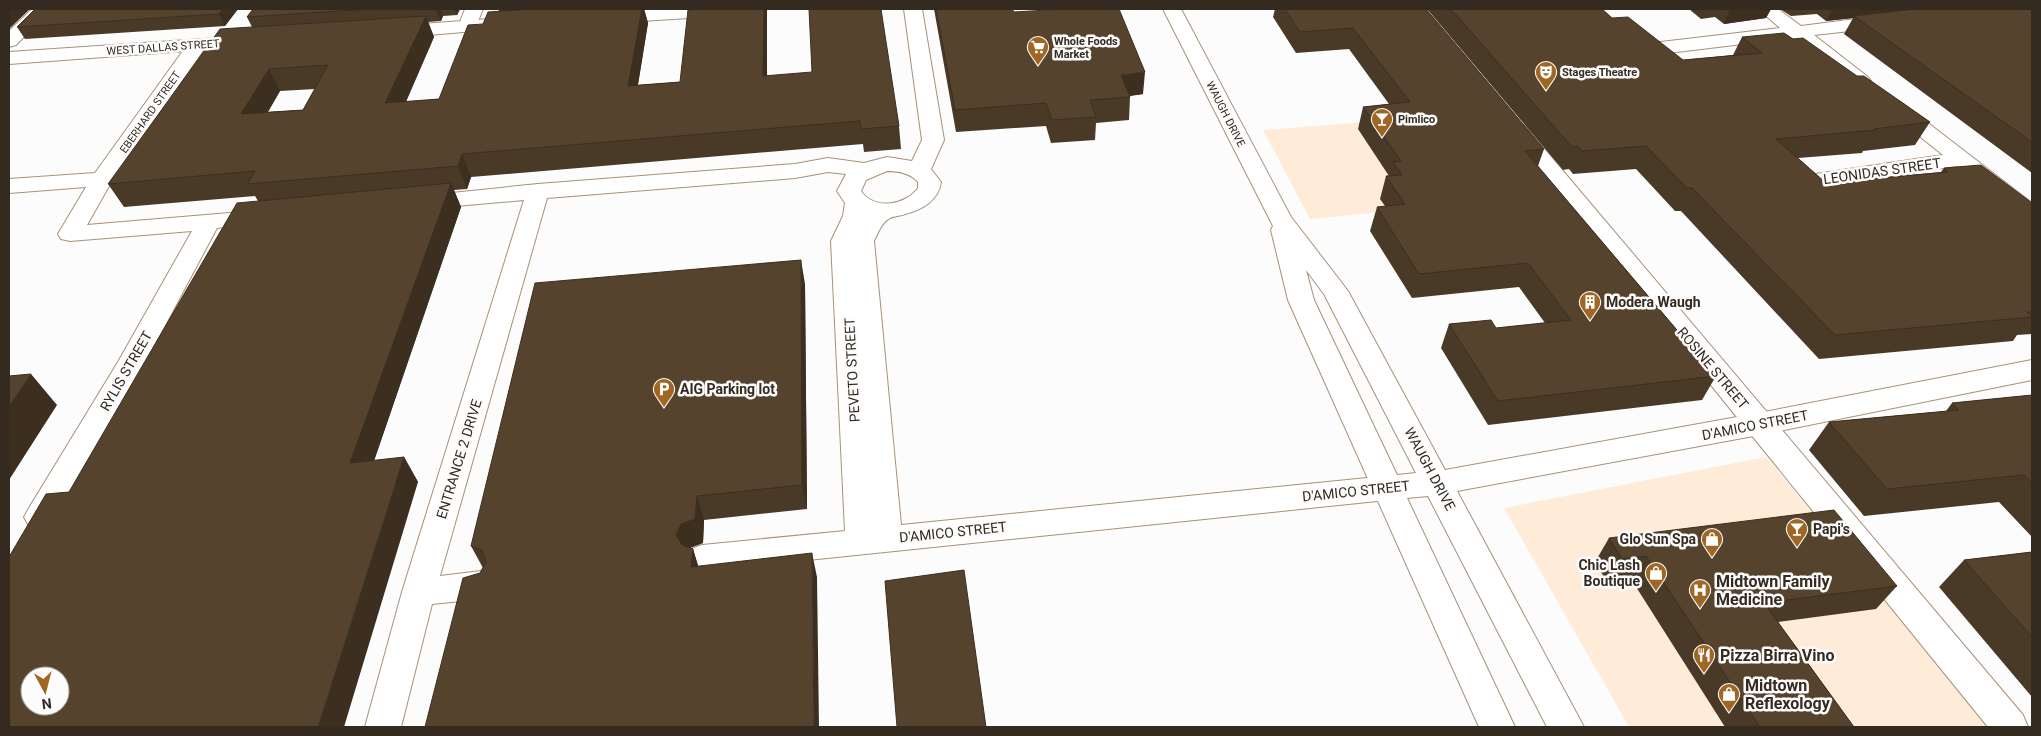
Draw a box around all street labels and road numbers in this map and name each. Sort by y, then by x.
street label: WEST DALLAS STREET [106,37,220,58]
street label: EBERHARD STREET [117,68,184,156]
street label: WAUGH DRIVE [1203,79,1248,149]
street label: LEONIDAS STREET [1822,155,1942,187]
street label: PEVETO STREET [841,317,863,423]
street label: ROSINE STREET [1674,324,1752,413]
street label: RYLIS STREET [97,328,156,414]
street label: ENTRANCE 2 DRIVE [433,397,485,521]
street label: D'AMICO STREET [1701,407,1810,443]
street label: WAUGH DRIVE [1401,425,1459,513]
street label: D'AMICO STREET [1302,477,1411,505]
street label: D'AMICO STREET [899,518,1008,546]

